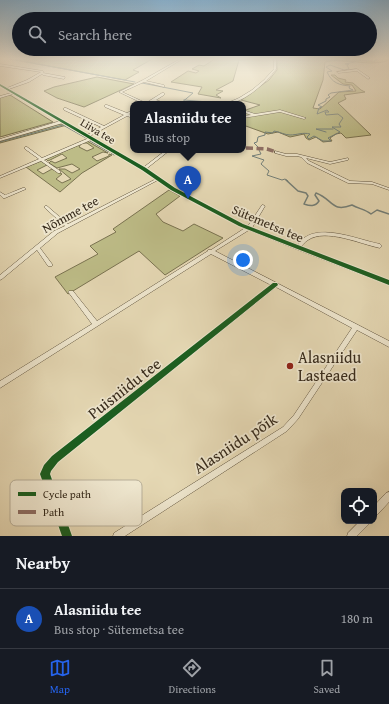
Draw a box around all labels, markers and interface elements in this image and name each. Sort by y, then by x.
search box [12,12,377,56]
icon: search [26,23,48,45]
text: Search here [58,24,132,45]
popup [130,101,246,153]
text: Alasniidu tee [144,107,232,128]
street label: Liiva tee [77,114,119,148]
text: Bus stop [144,128,190,147]
pin: A [175,166,201,199]
street label: Nõmme tee [38,191,102,238]
street label: Sütemetsa tee [229,200,307,247]
your location [233,250,253,270]
place label: Alasniidu Lasteaed [298,345,362,387]
street label: Puisniidu tee [82,352,166,424]
marker: Alasniidu Lasteaed [285,361,295,371]
street label: Alasniidu põik [188,406,283,479]
legend [10,480,142,526]
text: Cycle path [43,486,92,502]
map controls [341,488,377,524]
button: locate [341,488,377,524]
text: Path [43,504,65,520]
text: Nearby [16,550,70,575]
text: Alasniidu tee [54,599,141,620]
text: A [25,609,33,628]
text: 180 m [341,609,373,628]
text: Bus stop · Sütemetsa tee [54,620,184,639]
tab: Map [49,657,71,697]
tab: Directions [169,657,216,697]
tab: Saved [313,657,340,697]

